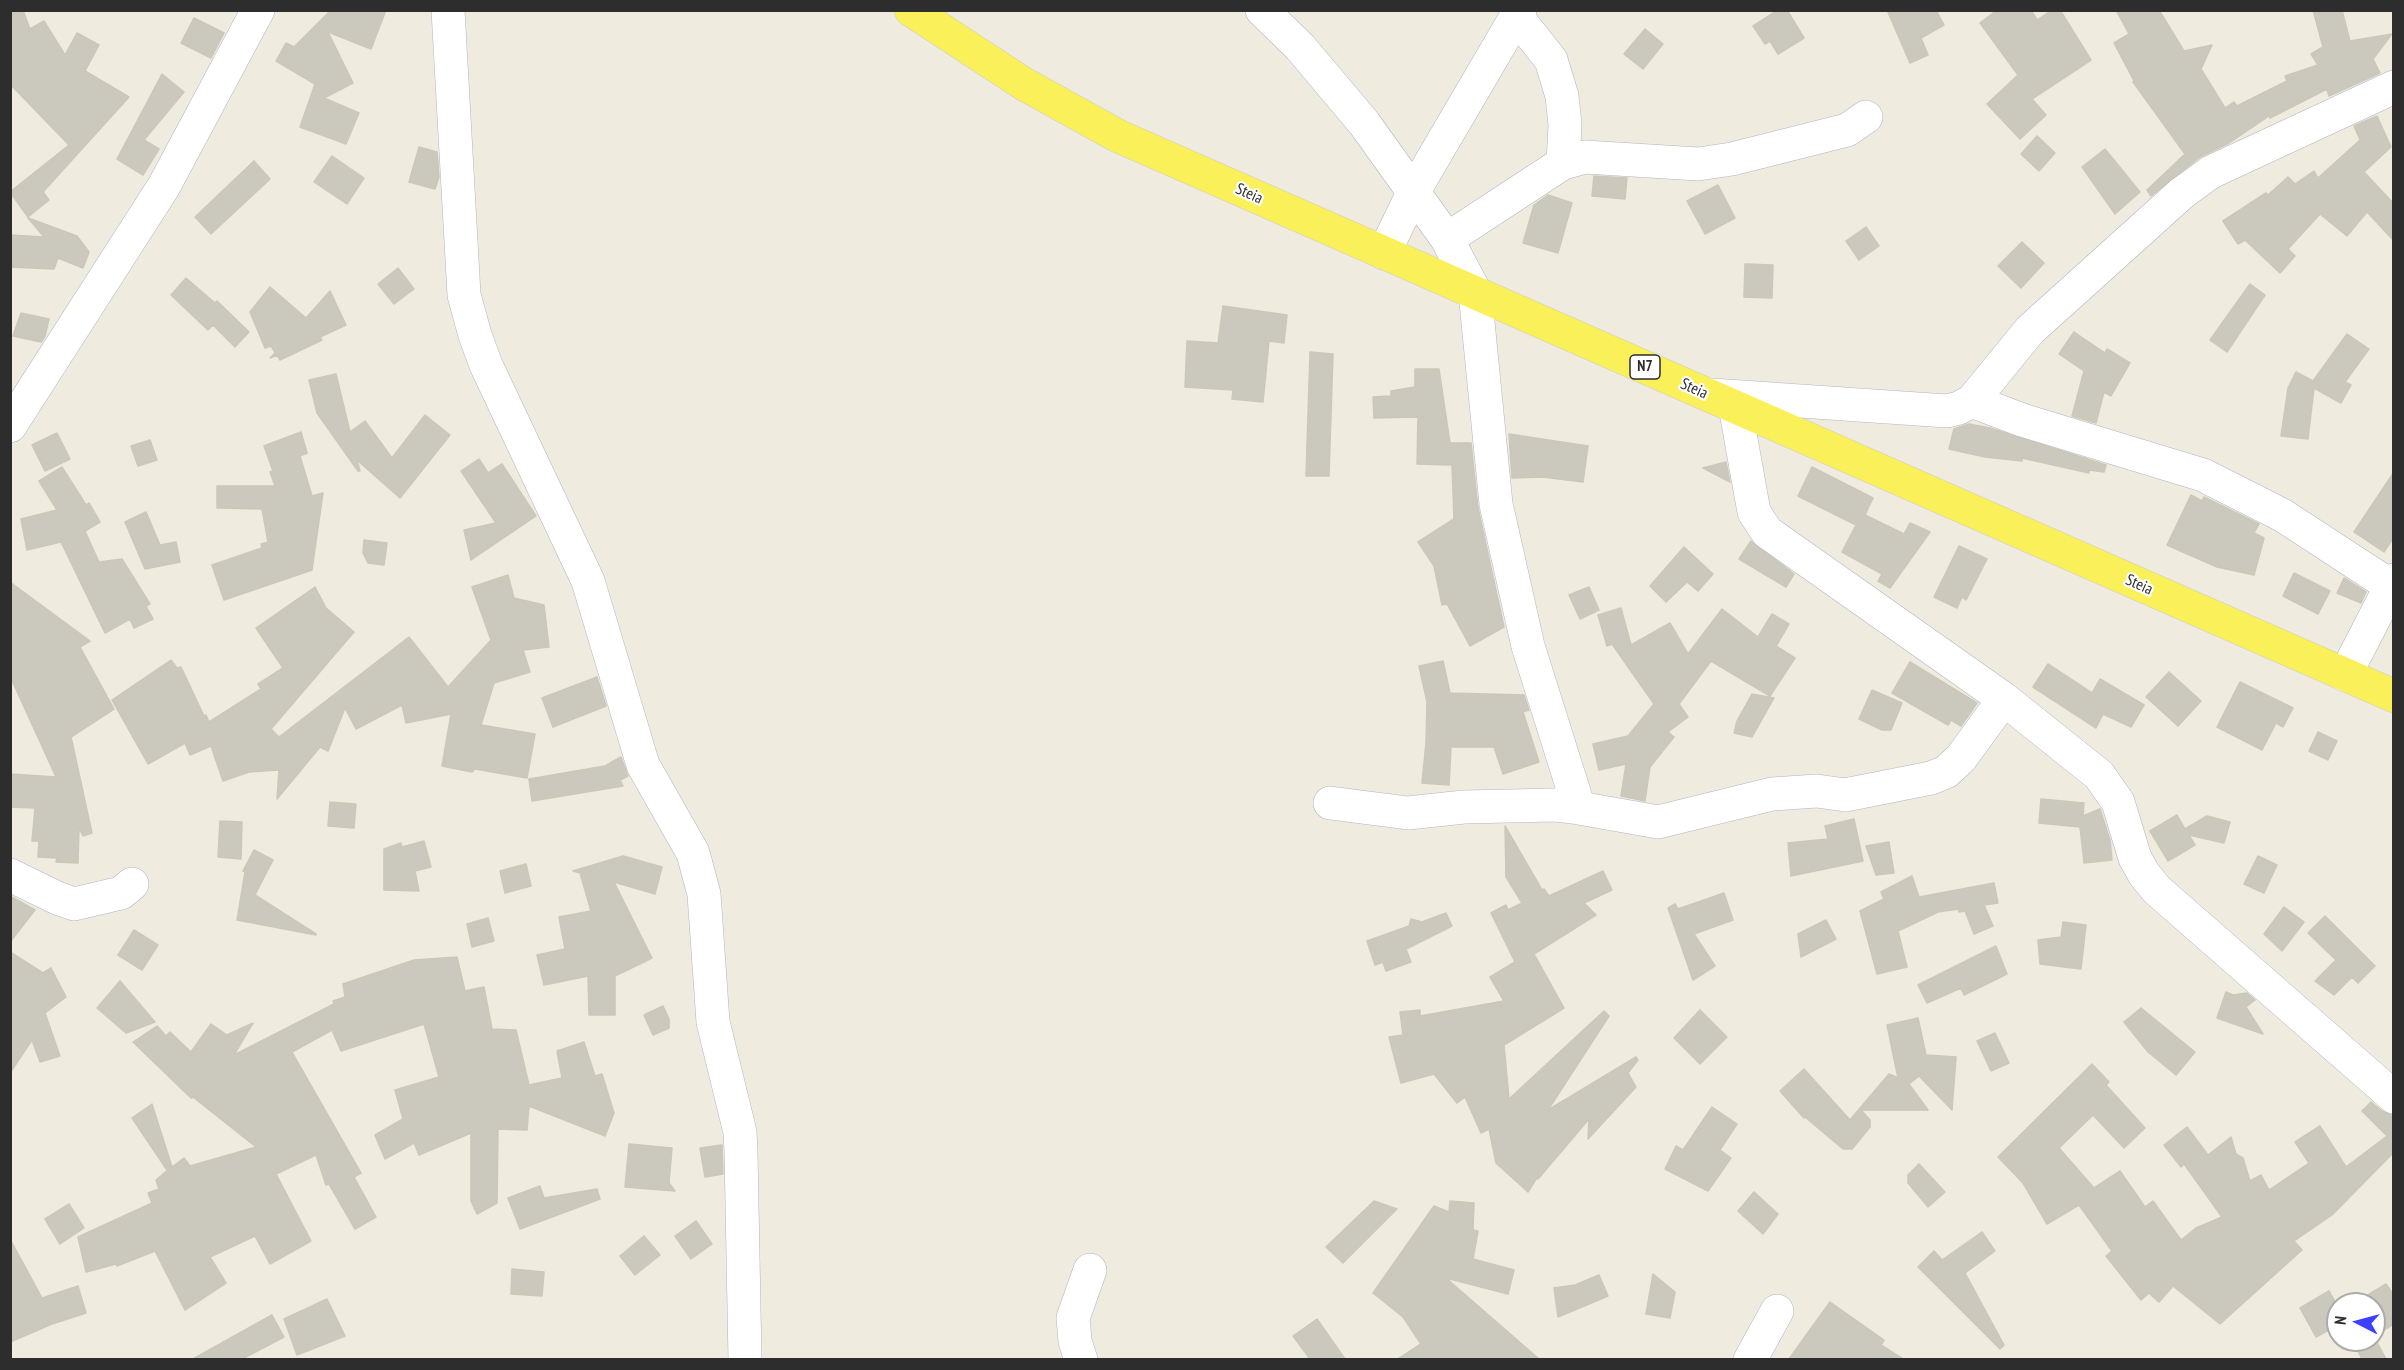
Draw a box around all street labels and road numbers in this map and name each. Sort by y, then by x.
street label: Steia [1232,180,1266,208]
road number: N7 [1630,355,1660,379]
street label: Steia [1677,375,1711,403]
street label: Steia [2122,571,2156,599]

